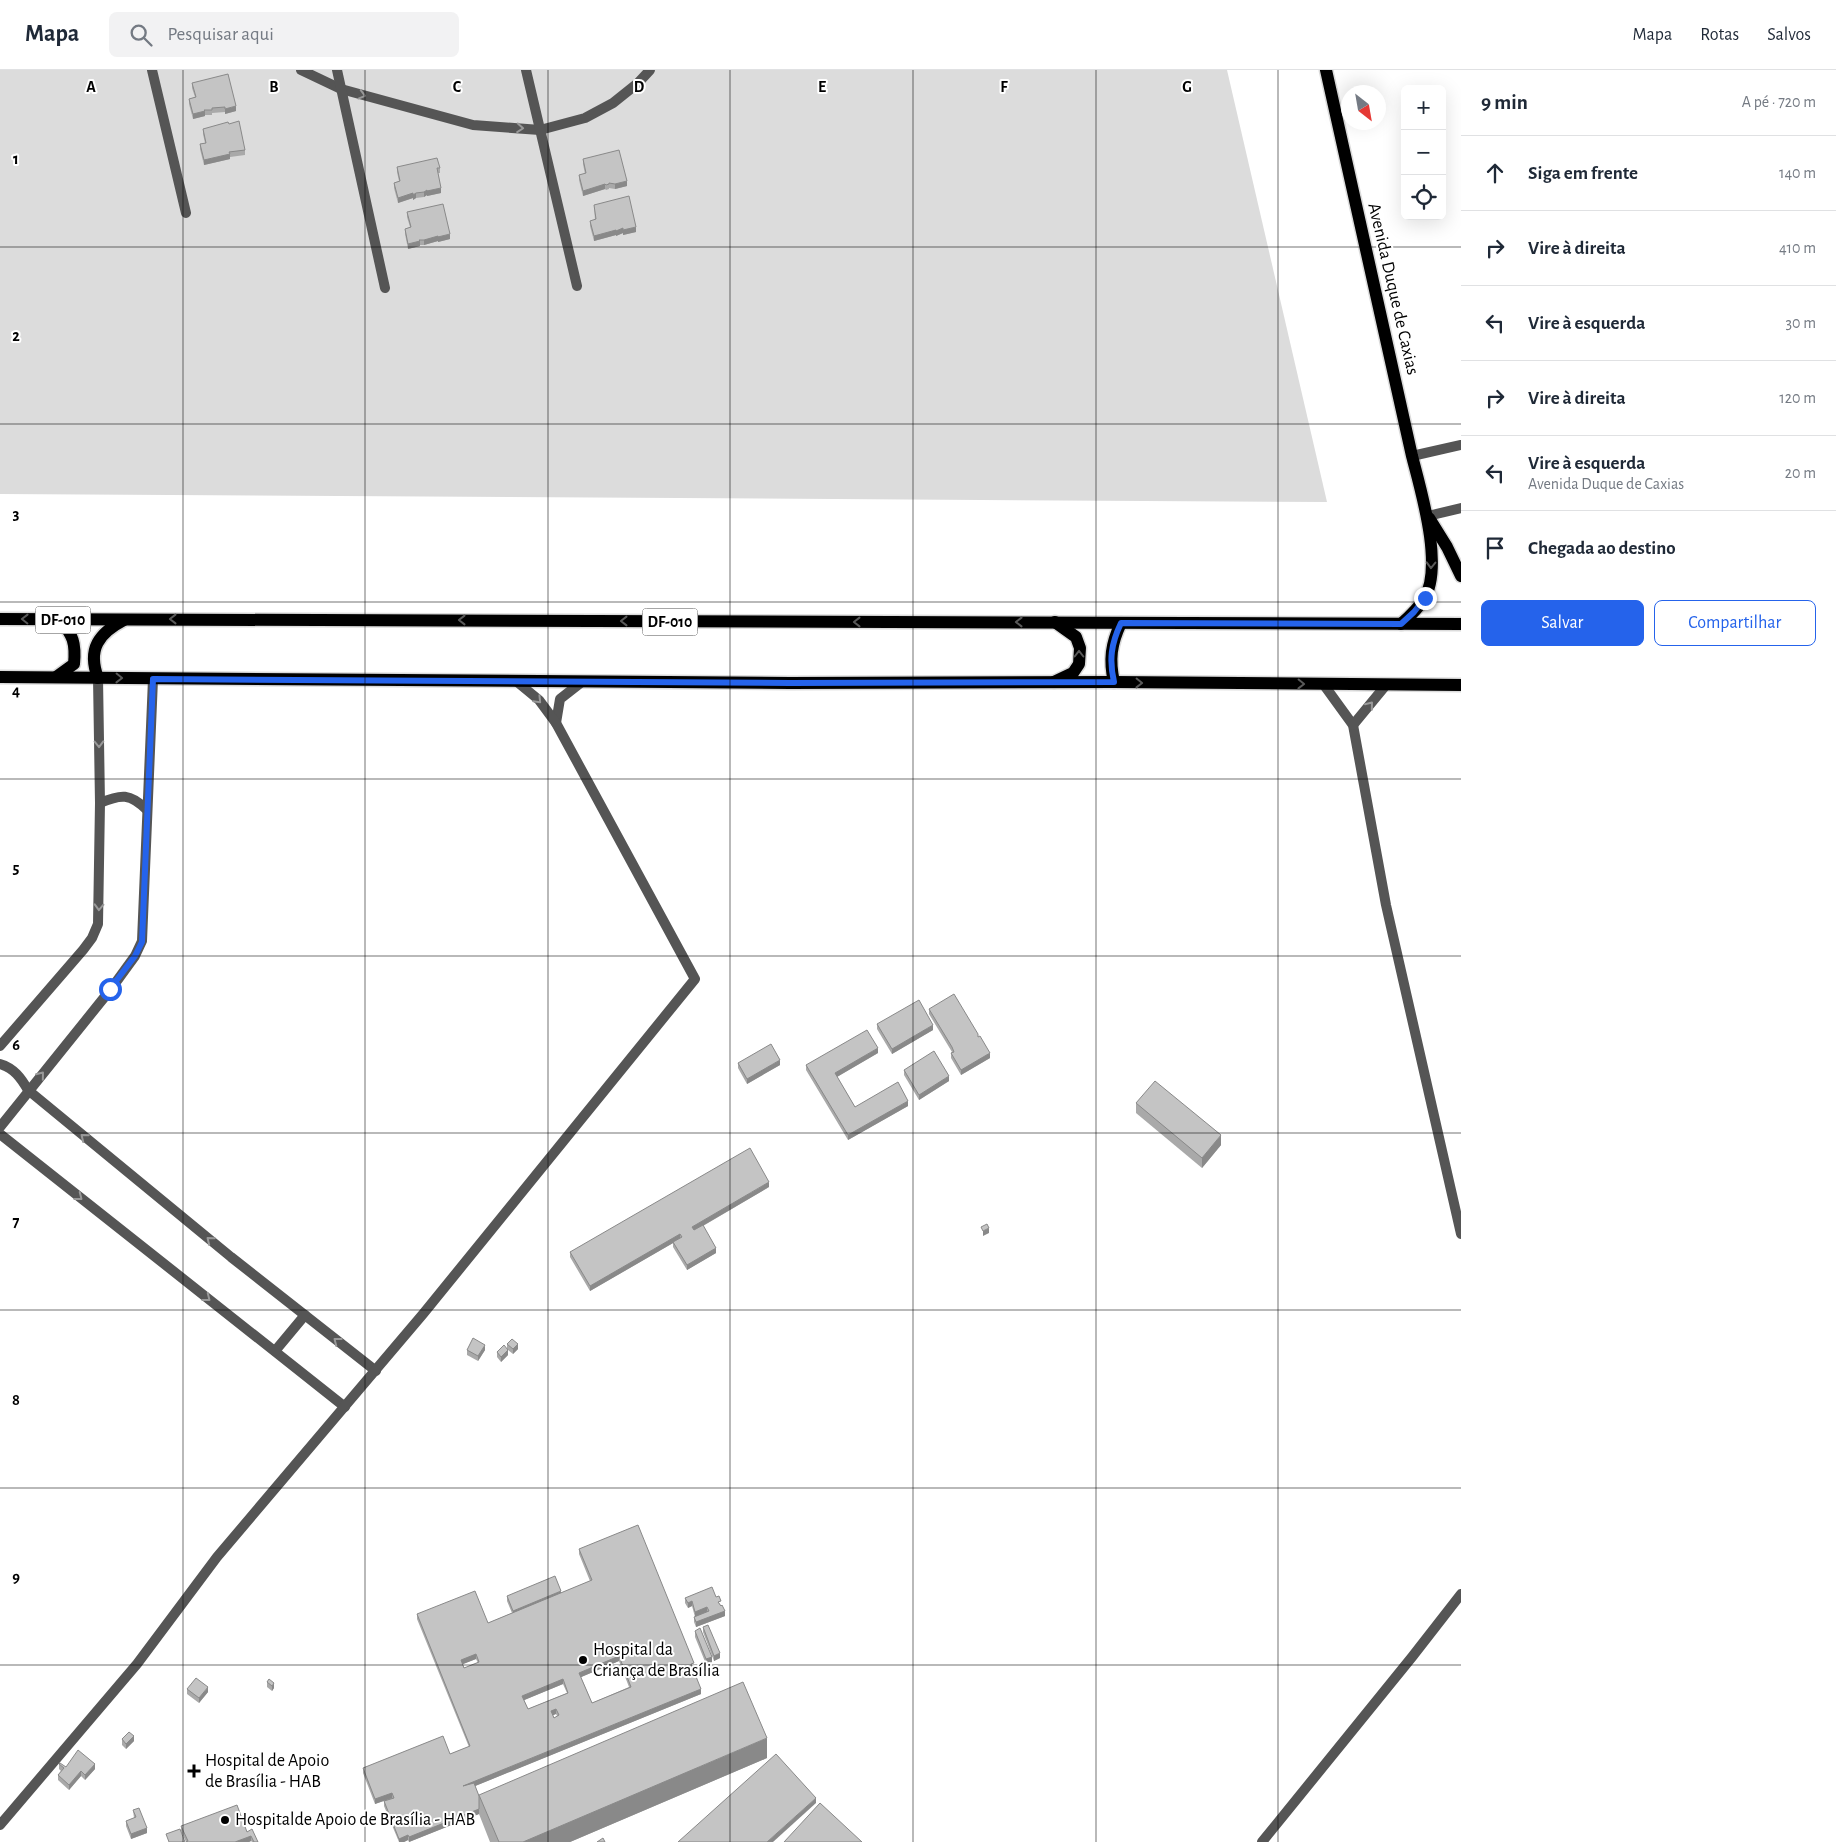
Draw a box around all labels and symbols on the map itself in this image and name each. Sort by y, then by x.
text: A [86,79,96,95]
text: B [269,79,279,95]
text: C [453,79,462,95]
text: D [634,79,645,95]
text: E [818,79,826,95]
text: F [1000,79,1008,95]
text: G [1182,79,1192,95]
north arrow [1341,85,1386,130]
one-way arrow [358,89,366,100]
one-way arrow [517,123,525,134]
text: 1 [13,151,19,167]
street label: Avenida Duque de Caxias [1364,201,1422,377]
text: 2 [12,328,20,344]
text: 3 [13,506,20,522]
one-way arrow [1426,561,1436,569]
route end [1414,587,1437,610]
road number: DF-010 [36,606,90,634]
road number: DF-010 [642,608,698,636]
one-way arrow [21,614,28,624]
one-way arrow [168,614,176,624]
one-way arrow [458,615,466,625]
one-way arrow [620,616,628,626]
one-way arrow [853,617,860,627]
one-way arrow [1015,617,1023,627]
one-way arrow [1074,650,1084,658]
one-way arrow [115,673,123,683]
one-way arrow [1135,678,1143,688]
one-way arrow [1297,679,1305,690]
text: 4 [12,683,20,699]
one-way arrow [532,694,541,703]
one-way arrow [1364,702,1372,711]
one-way arrow [94,740,104,748]
text: 5 [13,860,20,876]
one-way arrow [93,903,104,911]
route start [99,978,122,1001]
text: 6 [12,1037,20,1053]
one-way arrow [35,1072,43,1081]
one-way arrow [81,1133,90,1142]
one-way arrow [74,1191,83,1200]
text: 7 [13,1214,20,1230]
one-way arrow [207,1237,216,1245]
one-way arrow [201,1292,210,1300]
one-way arrow [334,1338,343,1346]
text: 8 [12,1392,20,1408]
text: 9 [12,1569,20,1585]
place label: Hospital da Criança de Brasília [593,1641,720,1680]
marker: Hospital da Criança de Brasília [577,1654,589,1666]
place label: Hospital de Apoio de Brasília - HAB [205,1752,329,1791]
marker: Hospital de Apoio de Brasília - HAB [187,1764,201,1778]
place label: Hospitalde Apoio de Brasília - HAB [235,1811,475,1829]
marker: Hospitalde Apoio de Brasília - HAB [219,1814,231,1826]

